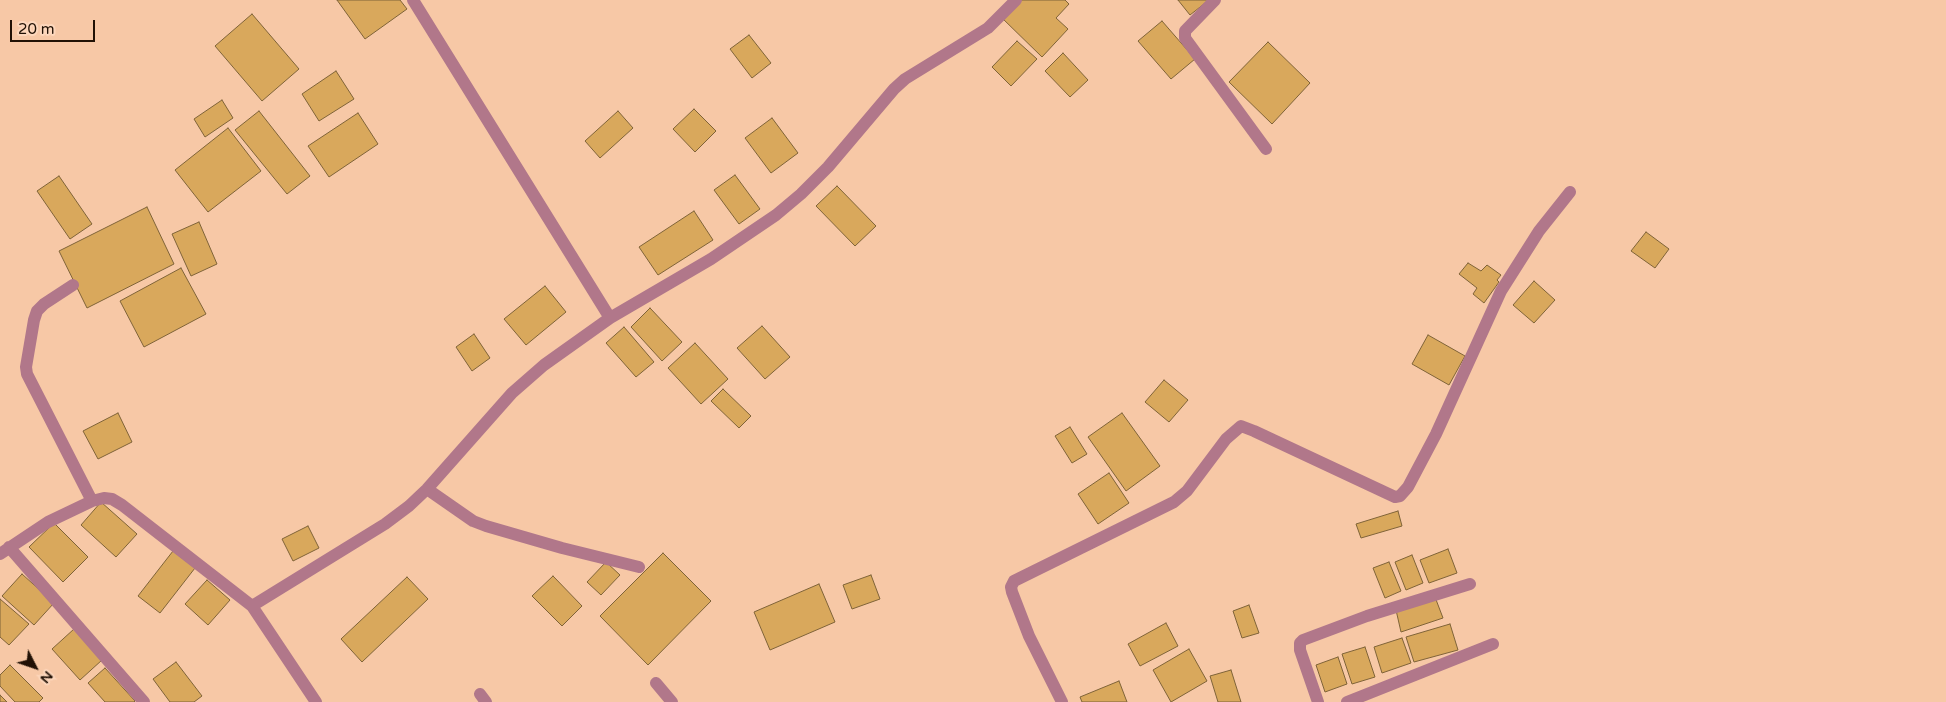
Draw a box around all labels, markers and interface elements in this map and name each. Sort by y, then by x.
scale bar [12,10,98,42]
text: 20 m [18,20,55,38]
north arrow [10,642,60,692]
text: N [37,667,57,687]

